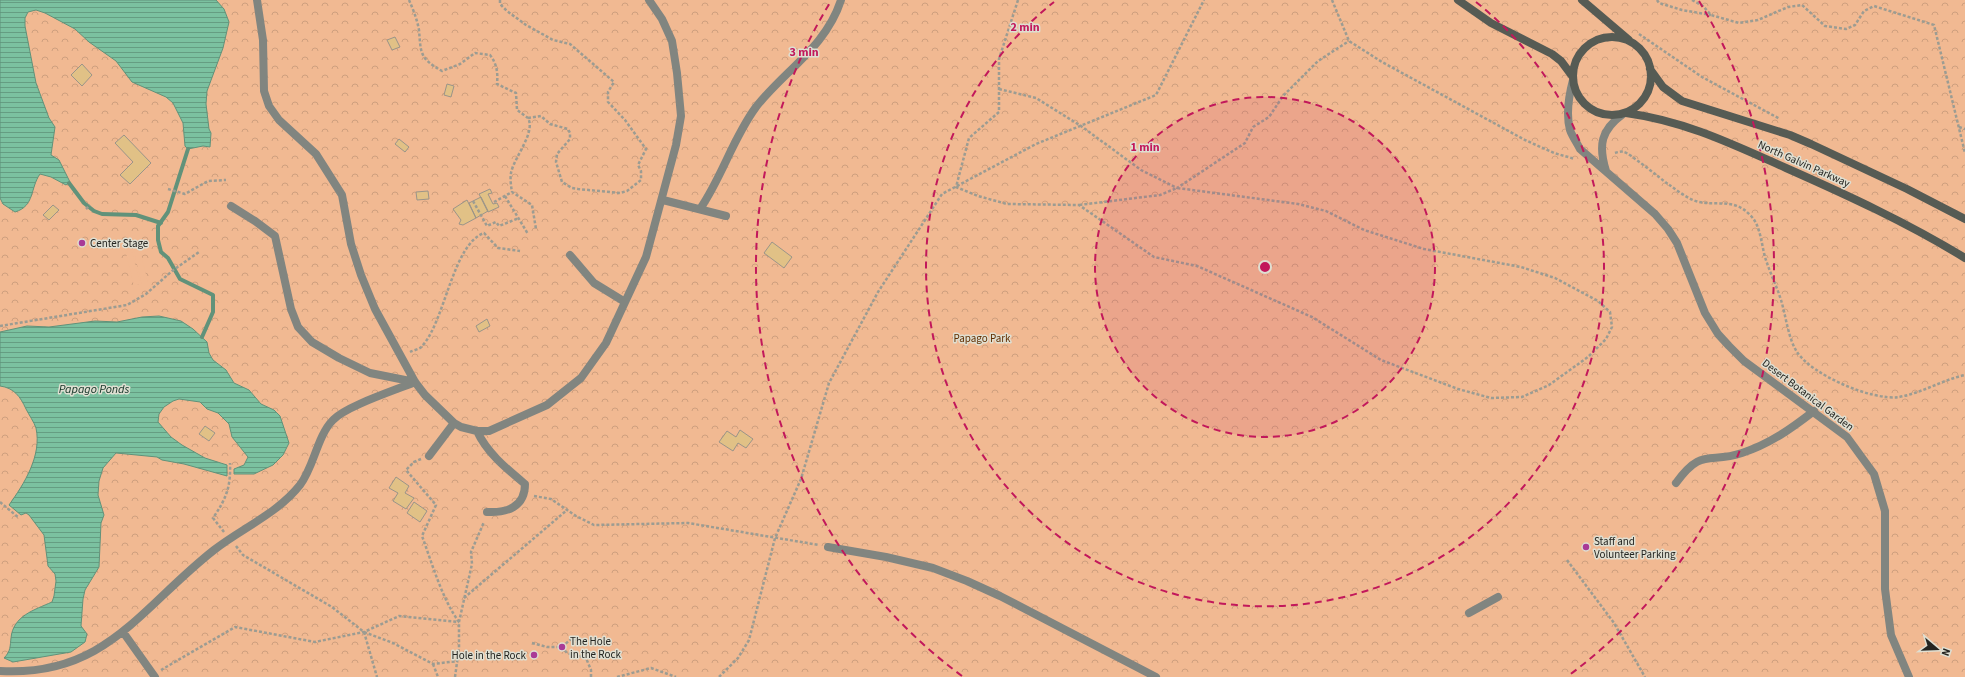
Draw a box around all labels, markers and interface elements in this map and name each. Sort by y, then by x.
text: 2 min [1010,19,1040,36]
text: 3 min [789,44,819,61]
street label: North Galvin Parkway [1756,137,1852,191]
text: 1 min [1130,139,1160,156]
place label: Center Stage [90,236,149,251]
marker: Center Stage [77,238,87,248]
centre of rings [1258,260,1272,274]
park label: Papago Park [954,331,1011,346]
street label: Desert Botanical Garden [1759,356,1857,434]
water label: Papago Ponds [59,381,130,398]
place label: Staff and Volunteer Parking [1594,534,1676,562]
marker: Staff and Volunteer Parking [1581,542,1591,552]
north arrow [1917,629,1957,669]
place label: The Hole in the Rock [570,634,621,662]
marker: The Hole in the Rock [557,642,567,652]
text: N [1938,646,1954,658]
place label: Hole in the Rock [452,648,527,663]
marker: Hole in the Rock [529,650,539,660]

